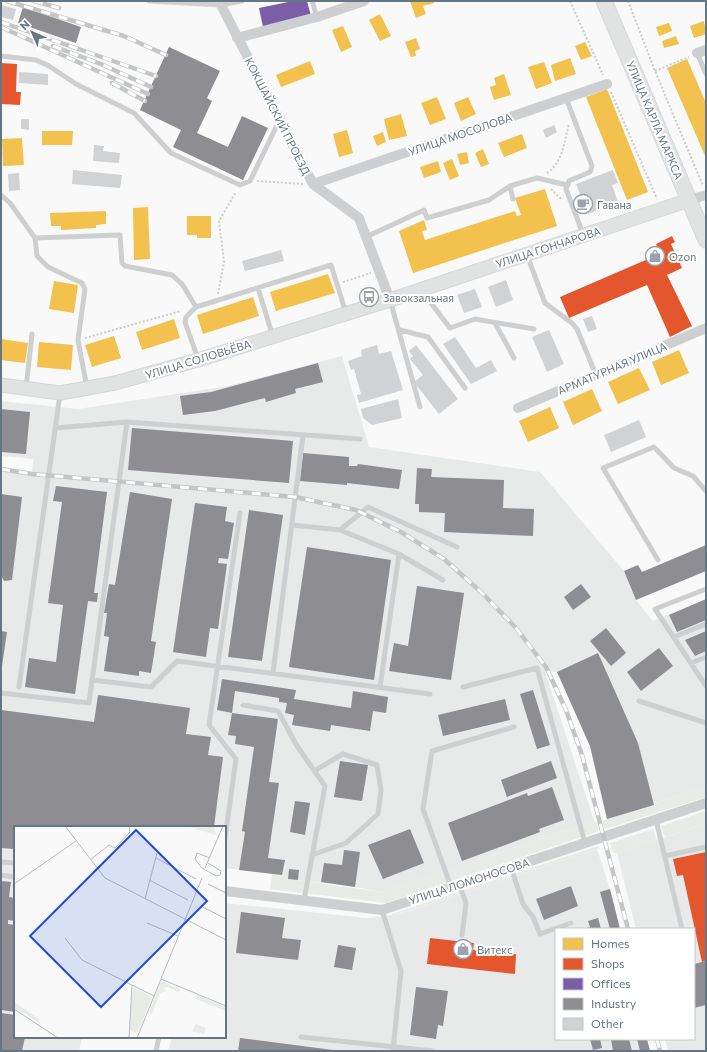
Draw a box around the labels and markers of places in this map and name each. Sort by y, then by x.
cafe icon: Гавана [572,193,594,215]
place label: Гавана [597,198,631,211]
shop icon: Ozon [644,245,666,267]
place label: Ozon [669,250,696,263]
bus stop icon: Завокзальная [358,286,380,308]
place label: Завокзальная [383,291,454,304]
shop icon: Витекс [452,938,474,960]
place label: Витекс [477,943,512,956]

